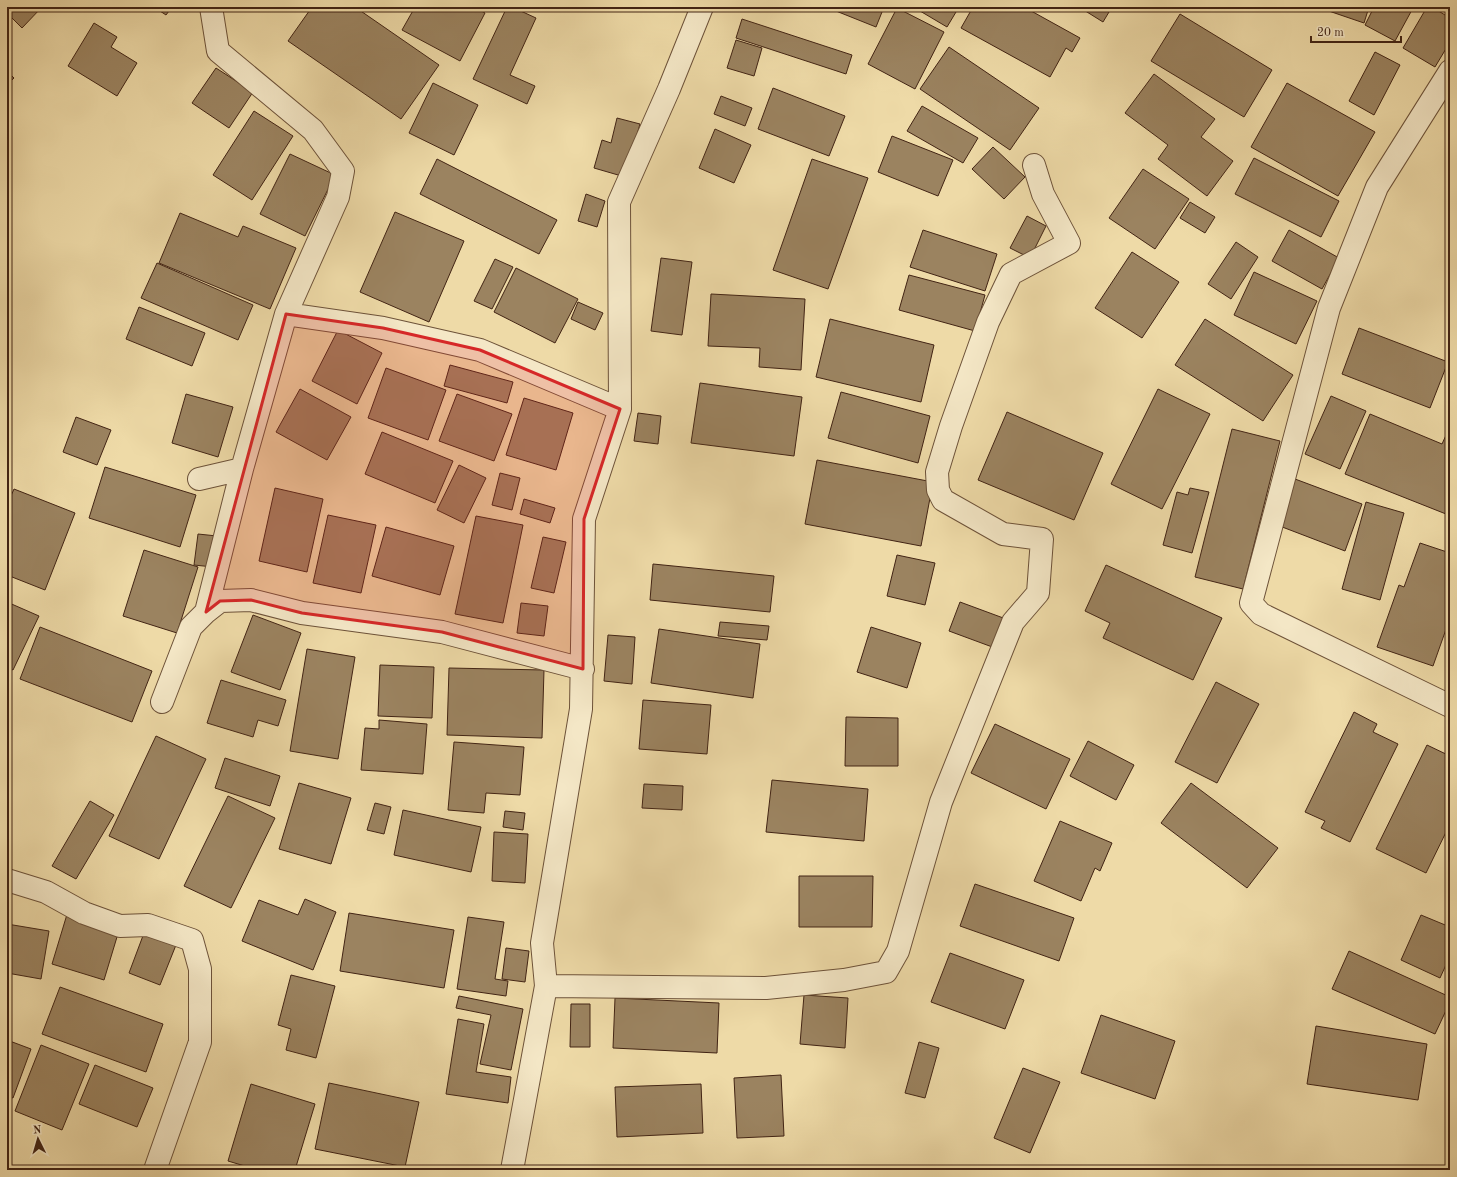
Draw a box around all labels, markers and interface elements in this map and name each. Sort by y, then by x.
scale bar [1311,18,1401,44]
text: 20 m [1317,27,1344,39]
north arrow [18,1119,58,1159]
text: N [33,1125,43,1136]

